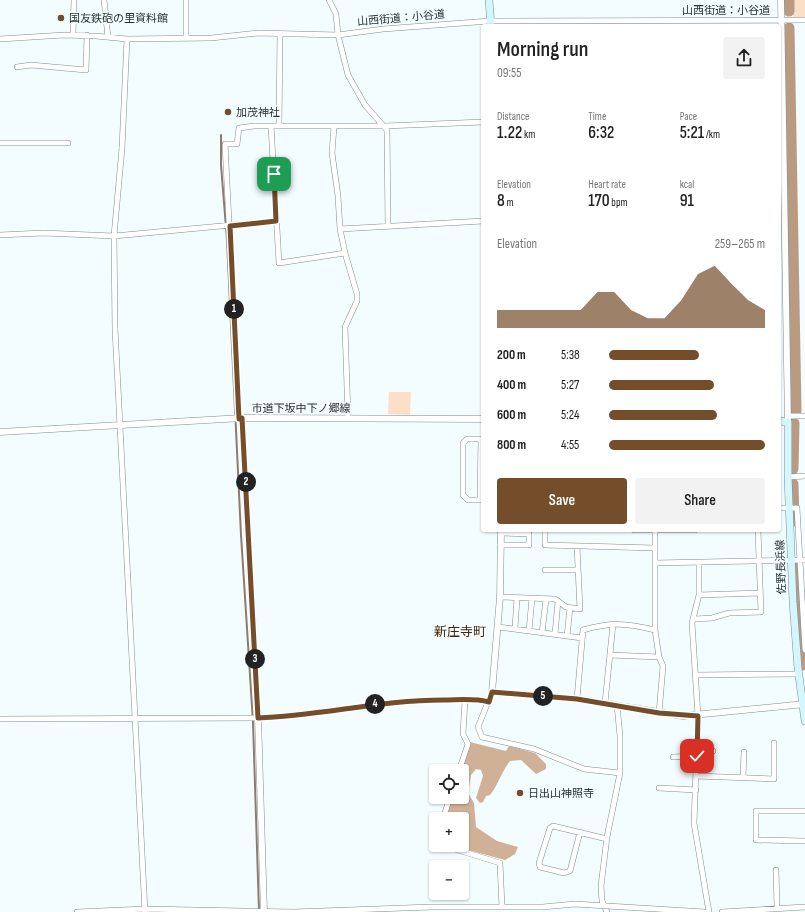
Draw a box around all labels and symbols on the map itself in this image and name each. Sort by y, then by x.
street label: 山西街道：小谷道 [682,4,770,17]
street label: 山西街道：小谷道 [357,8,445,28]
place label: 国友鉄砲の里資料館 [69,12,168,25]
marker: 国友鉄砲の里資料館 [56,13,66,23]
place label: 加茂神社 [236,106,280,119]
marker: 加茂神社 [223,107,233,117]
pin [257,157,291,191]
pin: 1 [224,299,244,319]
street label: 市道下坂中下ノ郷線 [252,402,351,415]
pin: 2 [236,472,256,492]
street label: 佐野長浜線 [774,539,788,595]
district label: 新庄寺町 [434,624,486,640]
pin: 3 [245,649,265,669]
pin: 5 [533,686,553,706]
pin: 4 [365,694,385,714]
pin [680,739,714,773]
place label: 日出山神照寺 [528,787,594,800]
marker: 日出山神照寺 [515,788,525,798]

